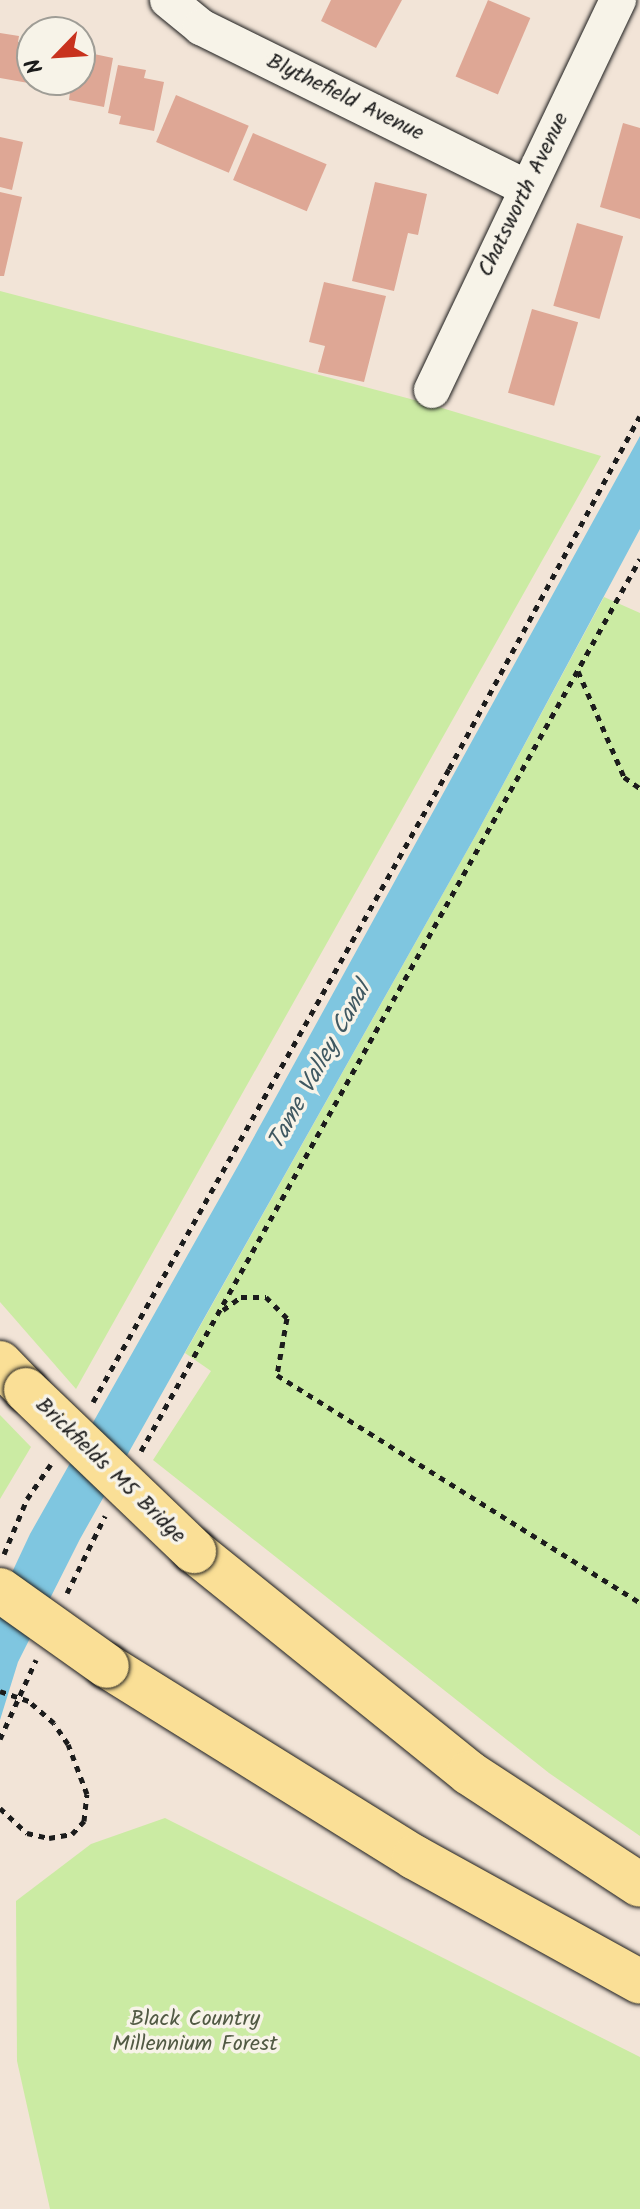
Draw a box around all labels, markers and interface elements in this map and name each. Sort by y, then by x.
north arrow [16,16,96,96]
street label: Blythefield Avenue [262,49,428,147]
text: N [17,52,54,79]
street label: Chatsworth Avenue [473,109,575,281]
water label: Tame Valley Canal [262,977,378,1155]
street label: Brickfields M5 Bridge [29,1393,191,1549]
park label: Black Country Millennium Forest [112,2006,278,2058]

